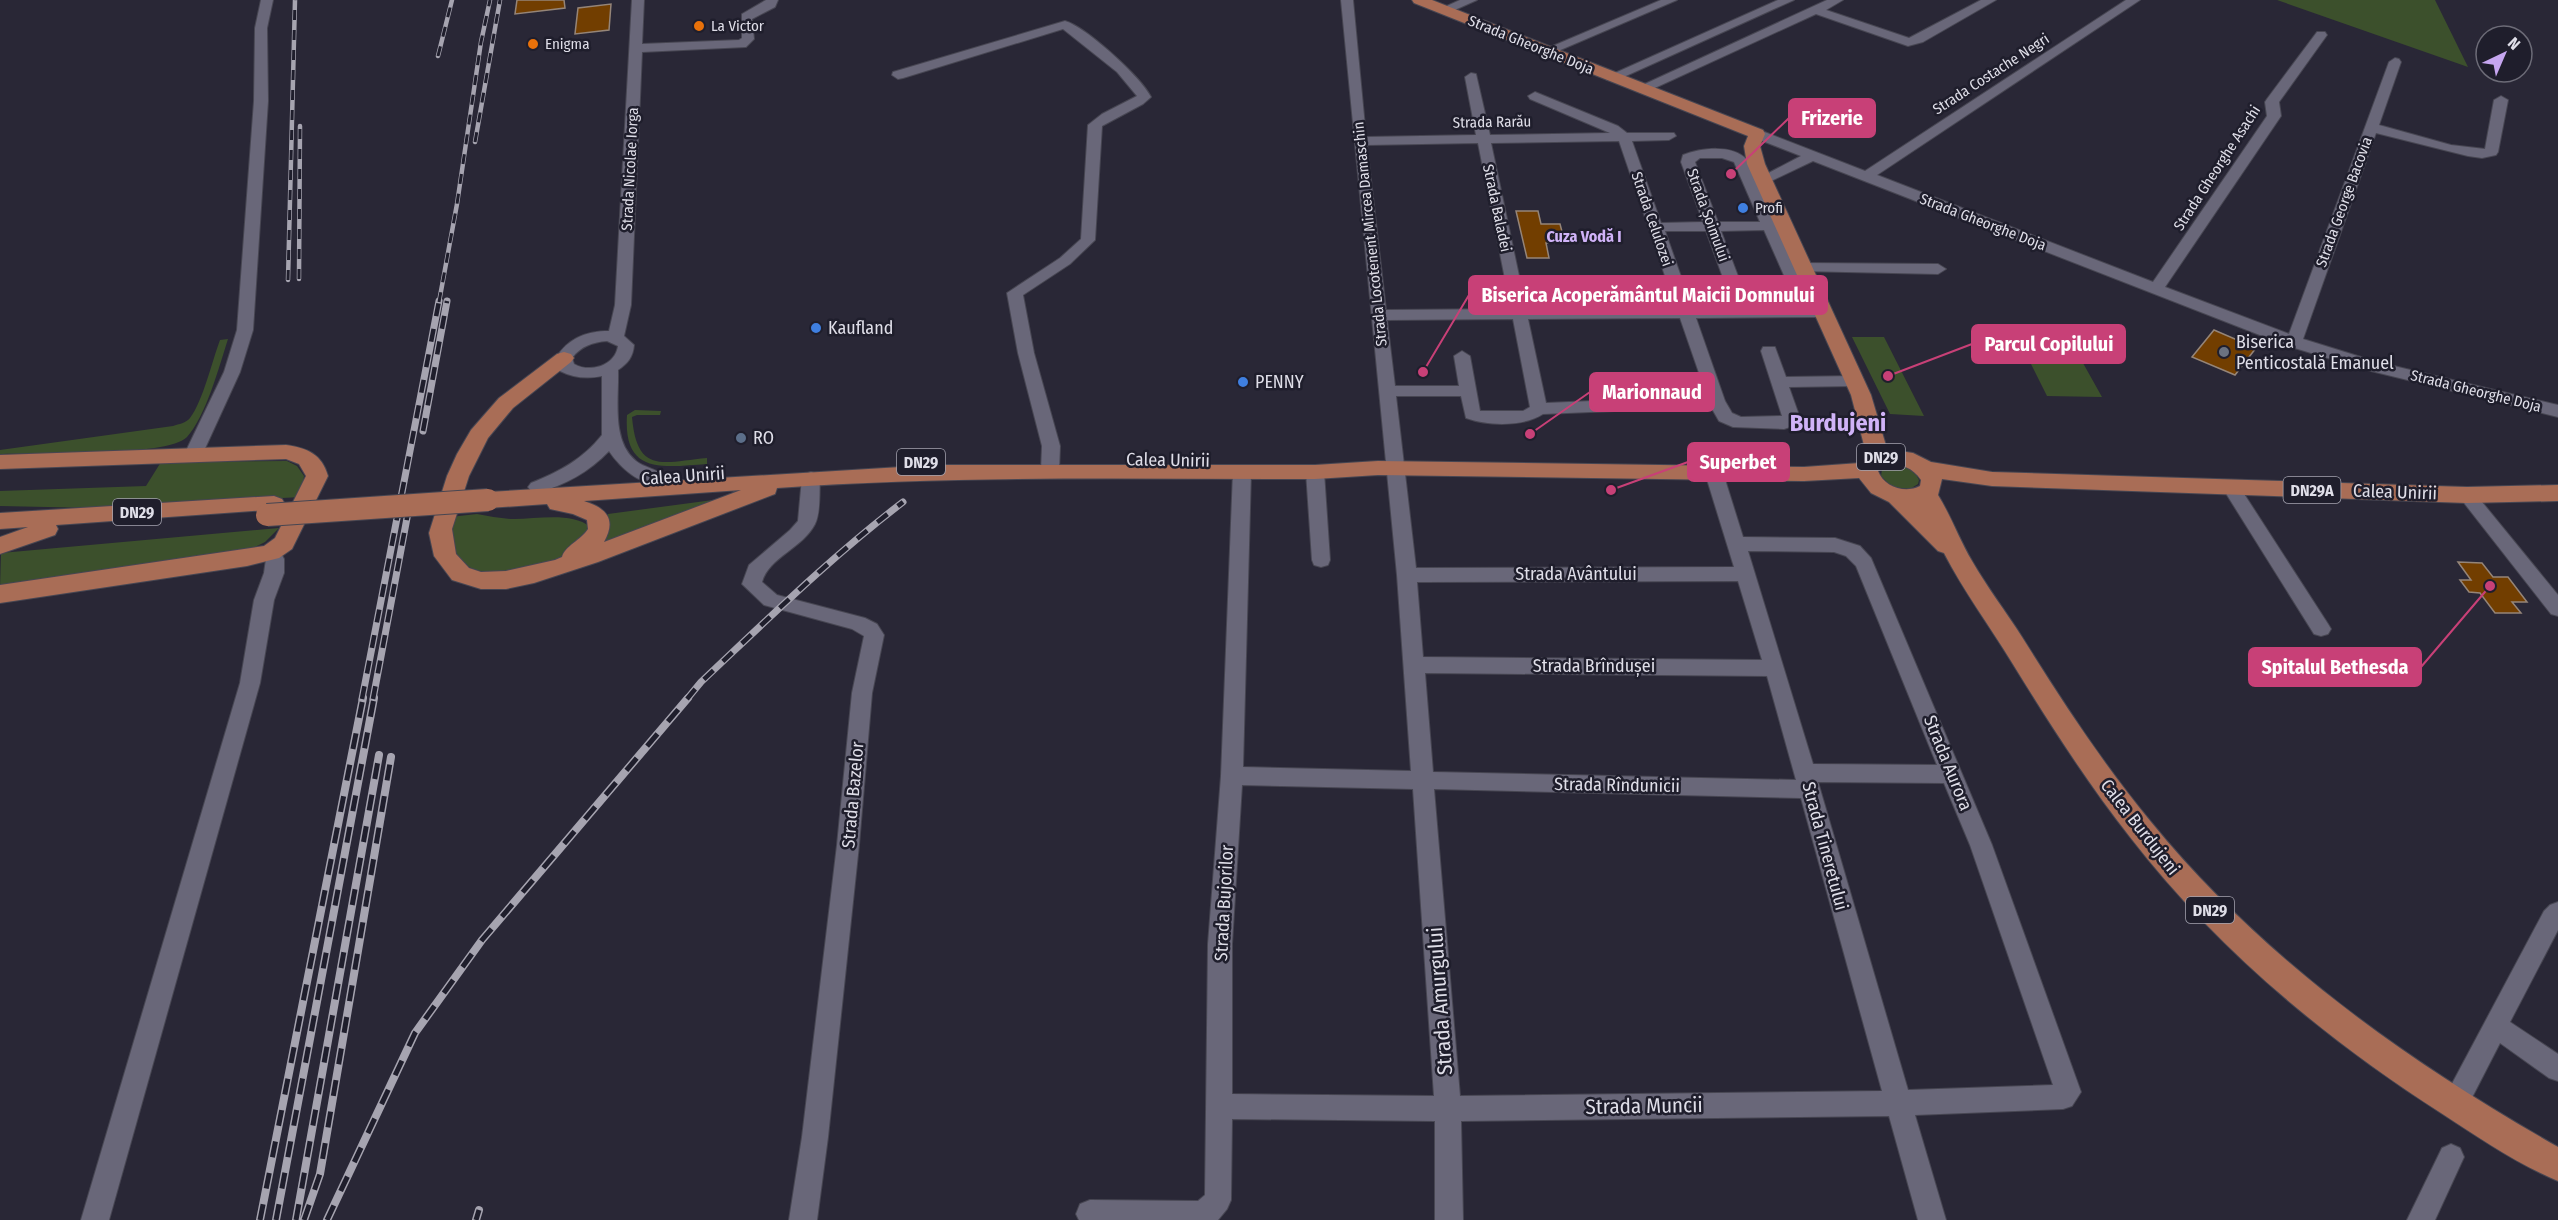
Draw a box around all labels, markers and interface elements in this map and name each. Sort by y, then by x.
street label: Strada Gheorghe Doja [1466,12,1596,78]
place label: La Victor [711,17,765,35]
marker: La Victor [692,19,706,33]
north arrow [2474,24,2534,84]
street label: Strada Costache Negri [1929,30,2053,118]
text: N [2504,33,2524,54]
place label: Enigma [545,35,590,53]
marker: Enigma [526,37,540,51]
callout: Frizerie [1789,99,1875,137]
street label: Strada Gheorghe Asachi [2170,102,2264,234]
text: Frizerie [1801,106,1863,130]
street label: Strada Nicolae Iorga [618,107,642,231]
street label: Strada Rarău [1452,112,1532,132]
street label: Strada Locotenent Mircea Damaschin [1349,121,1391,347]
street label: Strada George Bacovia [2312,134,2376,270]
street label: Strada Baladei [1479,162,1515,254]
street label: Strada Șoimului [1682,166,1733,264]
street label: Strada Celulozei [1627,169,1677,269]
street label: Strada Gheorghe Doja [1917,190,2049,254]
place label: Profi [1755,199,1783,217]
marker: Profi [1736,201,1750,215]
district label: Cuza Vodă I [1546,227,1622,246]
callout: Biserica Acoperământul Maicii Domnului [1469,276,1827,314]
text: Biserica Acoperământul Maicii Domnului [1481,283,1815,307]
place label: Kaufland [828,317,893,339]
marker: Kaufland [809,321,823,335]
callout: Parcul Copilului [1972,325,2125,363]
place label: Biserica Penticostală Emanuel [2236,331,2394,374]
text: Parcul Copilului [1985,332,2113,356]
marker: Biserica Penticostală Emanuel [2217,345,2231,359]
street label: Strada Gheorghe Doja [2409,366,2543,416]
place label: PENNY [1255,371,1304,393]
callout: Marionnaud [1590,373,1714,411]
marker: PENNY [1236,375,1250,389]
text: Marionnaud [1602,380,1702,404]
district label: Burdujeni [1790,409,1886,437]
place label: RO [753,427,774,449]
marker: RO [734,431,748,445]
callout: Superbet [1688,443,1789,481]
road number: DN29 [1857,444,1905,470]
street label: Calea Unirii [1126,448,1210,472]
road number: DN29 [897,449,945,475]
text: Superbet [1699,450,1778,474]
street label: Calea Unirii [640,462,726,490]
road number: DN29A [2284,477,2340,503]
street label: Calea Unirii [2353,480,2437,504]
road number: DN29 [113,499,161,525]
street label: Strada Avântului [1515,563,1637,585]
callout: Spitalul Bethesda [2249,648,2421,686]
street label: Strada Brîndușei [1533,655,1655,677]
text: Spitalul Bethesda [2261,655,2409,679]
street label: Strada Aurora [1919,712,1977,814]
street label: Strada Bazelor [837,740,869,849]
street label: Strada Rîndunicii [1554,773,1680,797]
street label: Calea Burdujeni [2096,775,2184,879]
street label: Strada Tineretului [1797,779,1853,913]
street label: Strada Bujorilor [1210,844,1238,962]
road number: DN29 [2186,897,2234,923]
street label: Strada Amurgului [1422,926,1458,1076]
street label: Strada Muncii [1585,1092,1703,1120]

